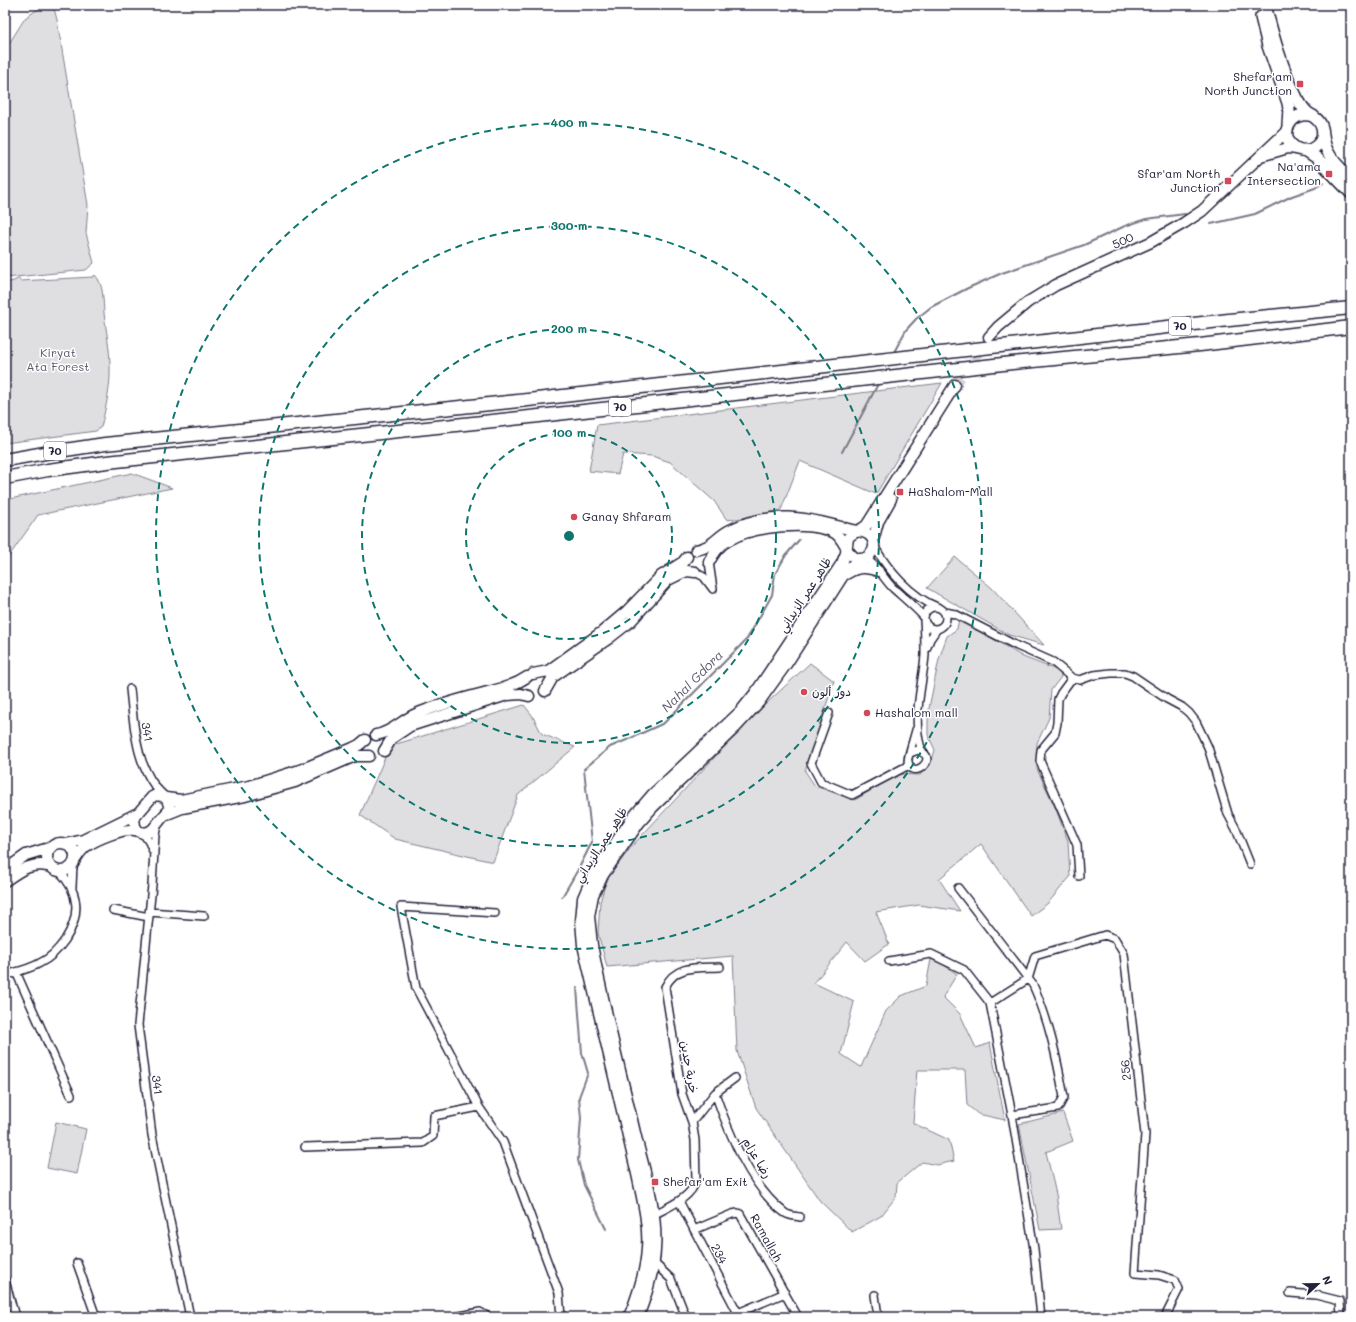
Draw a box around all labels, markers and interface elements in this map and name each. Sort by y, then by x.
place label: Shefar'am North Junction [1205,68,1292,98]
marker: Shefar'am North Junction [1295,79,1305,89]
text: 400 m [551,114,587,130]
place label: Na'ama Intersection [1247,158,1321,188]
place label: Sfar'am North Junction [1137,165,1220,195]
marker: Na'ama Intersection [1324,169,1334,179]
marker: Sfar'am North Junction [1223,176,1233,186]
text: 300 m [551,217,587,233]
street label: 500 [1109,228,1136,252]
road number: 70 [1169,317,1191,335]
text: 200 m [551,320,587,336]
park label: Kiryat Ata Forest [26,344,90,374]
road number: 70 [609,398,631,416]
text: 100 m [552,424,586,440]
road number: 70 [44,442,66,460]
place label: HaShalom-Mall [908,483,993,499]
marker: HaShalom-Mall [895,487,905,497]
place label: Ganay Shfaram [582,508,671,524]
marker: Ganay Shfaram [569,512,579,522]
centre of rings [562,529,576,543]
street label: ظاهر عمر الزيداني [774,554,838,637]
water label: Nahal Gdora [657,646,726,715]
place label: دور ألون [812,683,851,700]
marker: دور ألون [799,687,809,697]
place label: Hashalom mall [875,704,958,720]
marker: Hashalom mall [862,708,872,718]
street label: 341 [138,721,158,743]
street label: ظاهر عمر الزيداني [570,804,634,887]
street label: خربة جدين [677,1039,702,1094]
street label: 256 [1116,1059,1134,1081]
street label: 341 [149,1074,167,1096]
street label: رضا عزام [738,1134,776,1182]
place label: Shefar'am Exit [663,1173,748,1189]
marker: Shefar'am Exit [650,1177,660,1187]
street label: Ramallah [747,1211,787,1265]
street label: 234 [708,1241,732,1266]
north arrow [1298,1264,1338,1304]
text: N [1319,1273,1336,1287]

